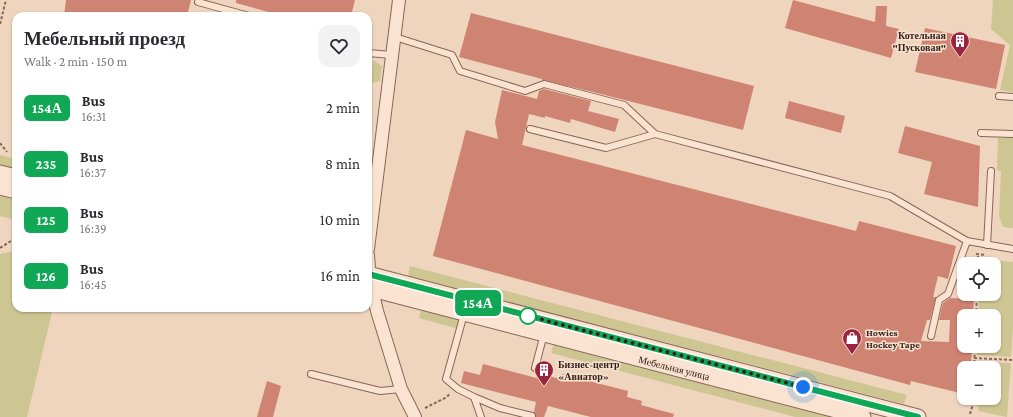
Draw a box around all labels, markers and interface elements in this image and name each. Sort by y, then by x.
button: heart [318,25,360,67]
text: Мебельный проезд [24,28,185,49]
place label: Котельная "Пусковая" [893,30,947,53]
building icon: Котельная "Пусковая" [949,30,971,58]
text: Walk · 2 min · 150 m [24,54,127,69]
text: Bus [82,93,105,109]
text: 154А [32,100,62,116]
text: 2 min [326,100,360,116]
text: 16:31 [82,109,106,124]
text: Bus [80,149,103,165]
text: 235 [36,156,56,172]
text: 8 min [325,156,360,172]
text: 16:37 [80,165,106,180]
text: Bus [80,205,103,221]
text: 125 [36,212,56,228]
text: 10 min [320,212,360,228]
text: 16:39 [80,221,107,236]
map controls [957,257,1001,405]
button: locate [957,257,1001,301]
text: Bus [80,261,103,277]
text: 126 [36,268,56,284]
text: 16 min [321,268,360,284]
text: 16:45 [80,277,107,292]
line badge: 154А [450,290,506,316]
text: 154А [463,295,493,311]
unlabelled marker [519,307,537,325]
button: + [957,309,1001,353]
shop icon: Howies Hockey Tape [841,327,863,355]
place label: Howies Hockey Tape [866,327,920,350]
street label: Мебельная улица [637,354,711,382]
building icon: Бизнес-центр «Авиатор» [533,359,555,387]
place label: Бизнес-центр «Авиатор» [558,359,620,382]
button: − [957,361,1001,405]
your location [793,377,813,397]

